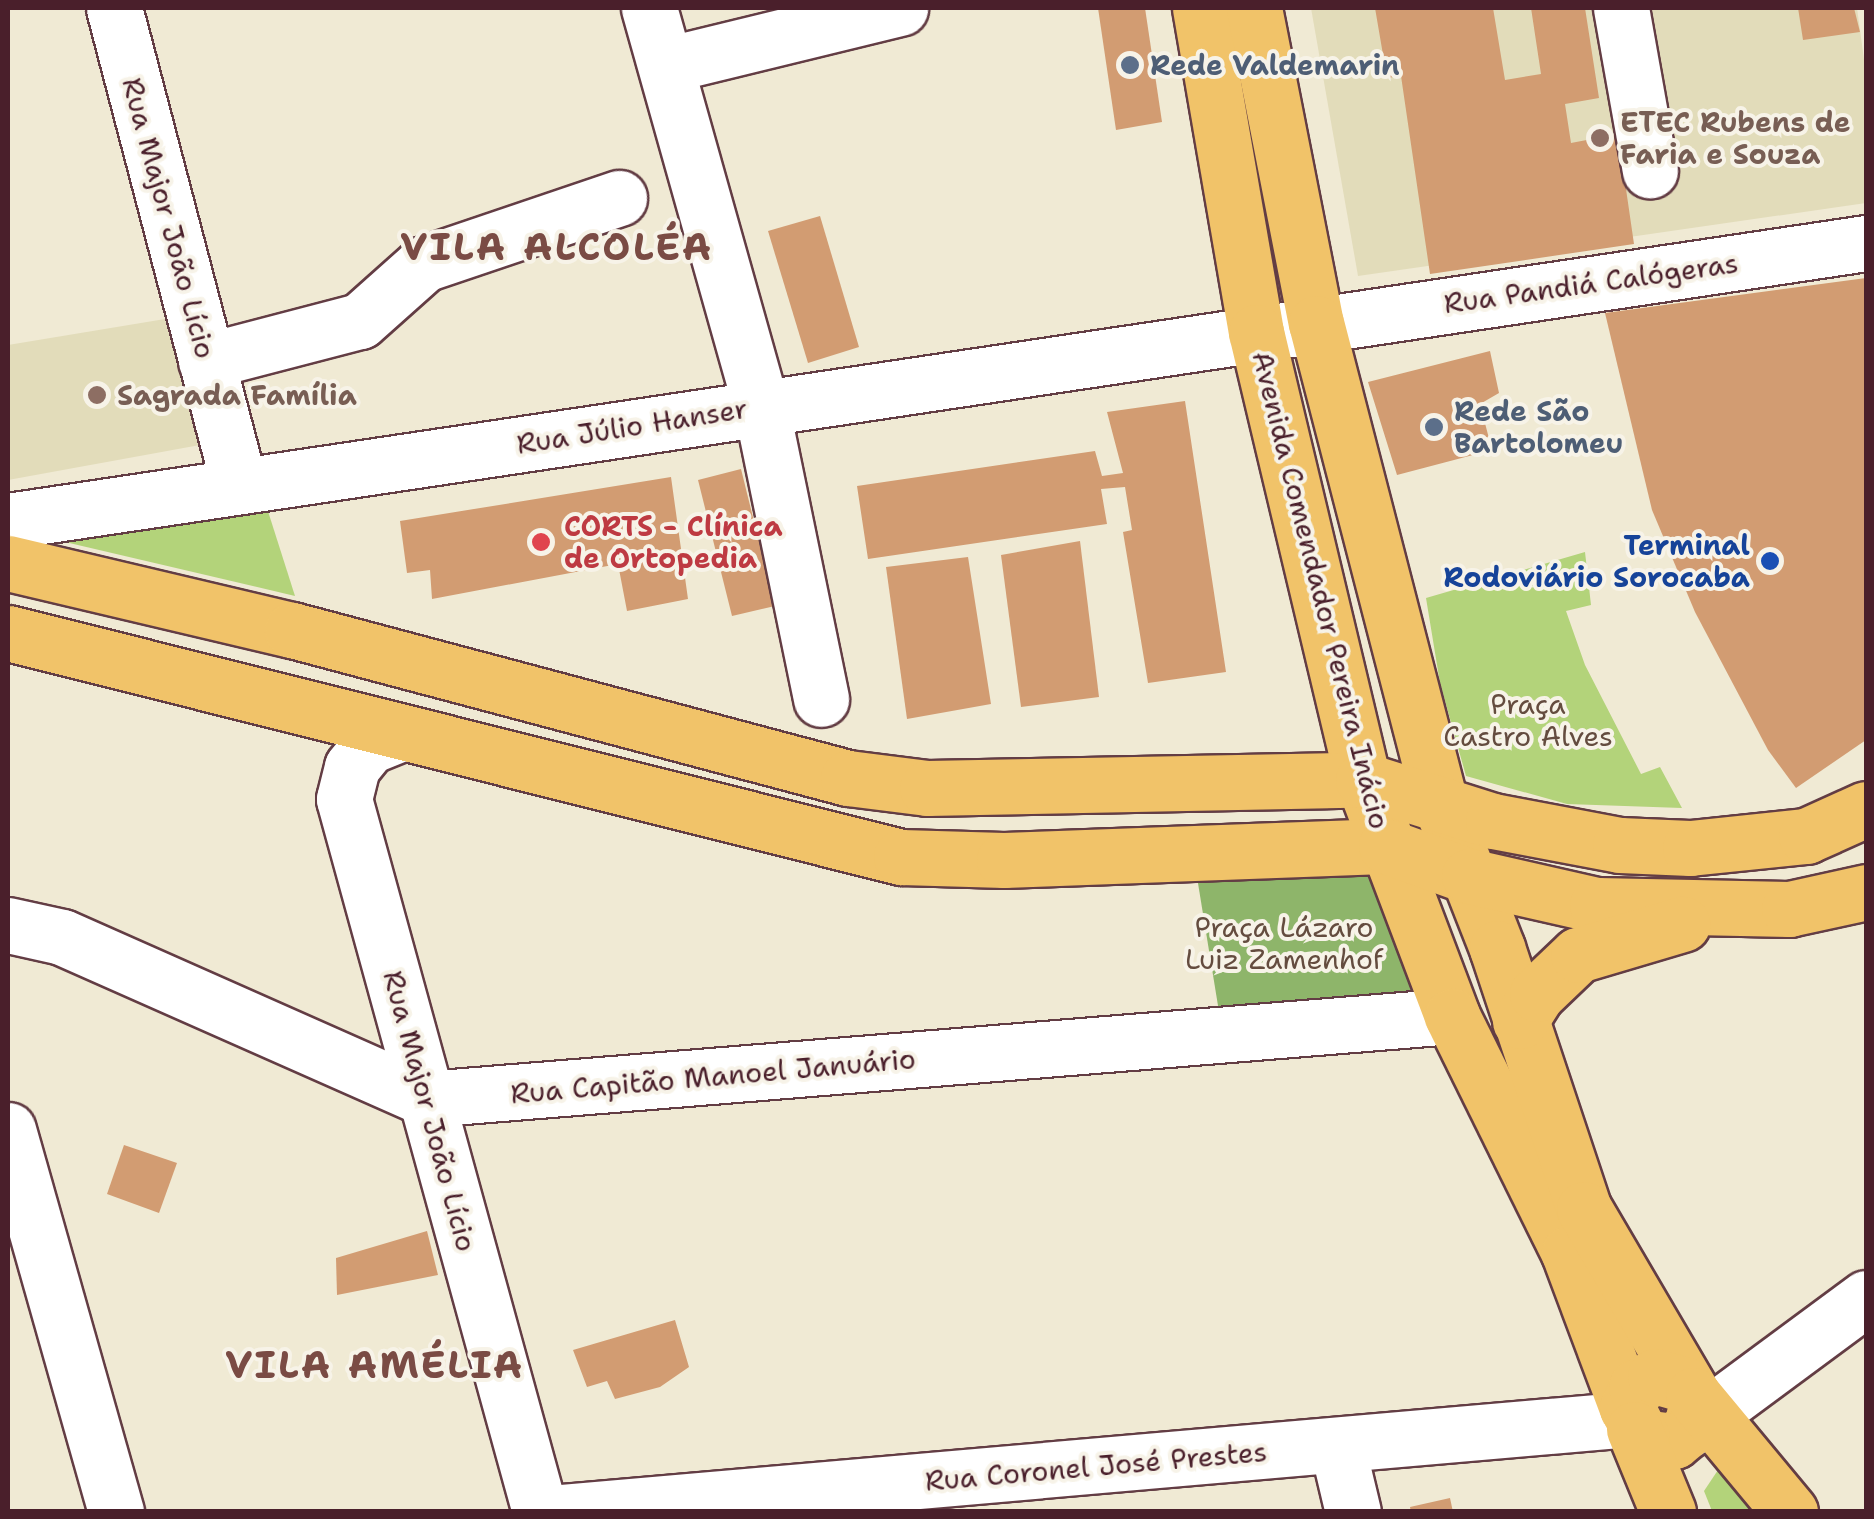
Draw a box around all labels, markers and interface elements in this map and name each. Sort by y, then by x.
place label: Rede Valdemarin [1150,48,1400,82]
marker: Rede Valdemarin [1119,54,1141,76]
street label: Rua Major João Lício [115,74,223,362]
place label: ETEC Rubens de Faria e Souza [1620,105,1851,171]
marker: ETEC Rubens de Faria e Souza [1589,127,1611,149]
district label: VILA ALCOLÉA [400,224,714,270]
street label: Rua Pandiá Calógeras [1442,246,1740,320]
street label: Avenida Comendador Pereira Inácio [1245,348,1397,832]
place label: Sagrada Família [117,378,357,412]
marker: Sagrada Família [86,384,108,406]
street label: Rua Júlio Hanser [514,391,750,461]
place label: Rede São Bartolomeu [1454,394,1623,460]
marker: Rede São Bartolomeu [1423,416,1445,438]
place label: CORTS - Clínica de Ortopedia [564,509,783,575]
place label: Terminal Rodoviário Sorocaba [1443,528,1750,594]
marker: CORTS - Clínica de Ortopedia [528,529,554,555]
marker: Terminal Rodoviário Sorocaba [1759,550,1781,572]
park label: Praça Castro Alves [1443,687,1613,753]
park label: Praça Lázaro Luiz Zamenhof [1185,910,1383,976]
street label: Rua Major João Lício [376,967,484,1255]
street label: Rua Capitão Manoel Januário [509,1042,917,1110]
district label: VILA AMÉLIA [225,1342,525,1388]
street label: Rua Coronel José Prestes [924,1434,1268,1498]

